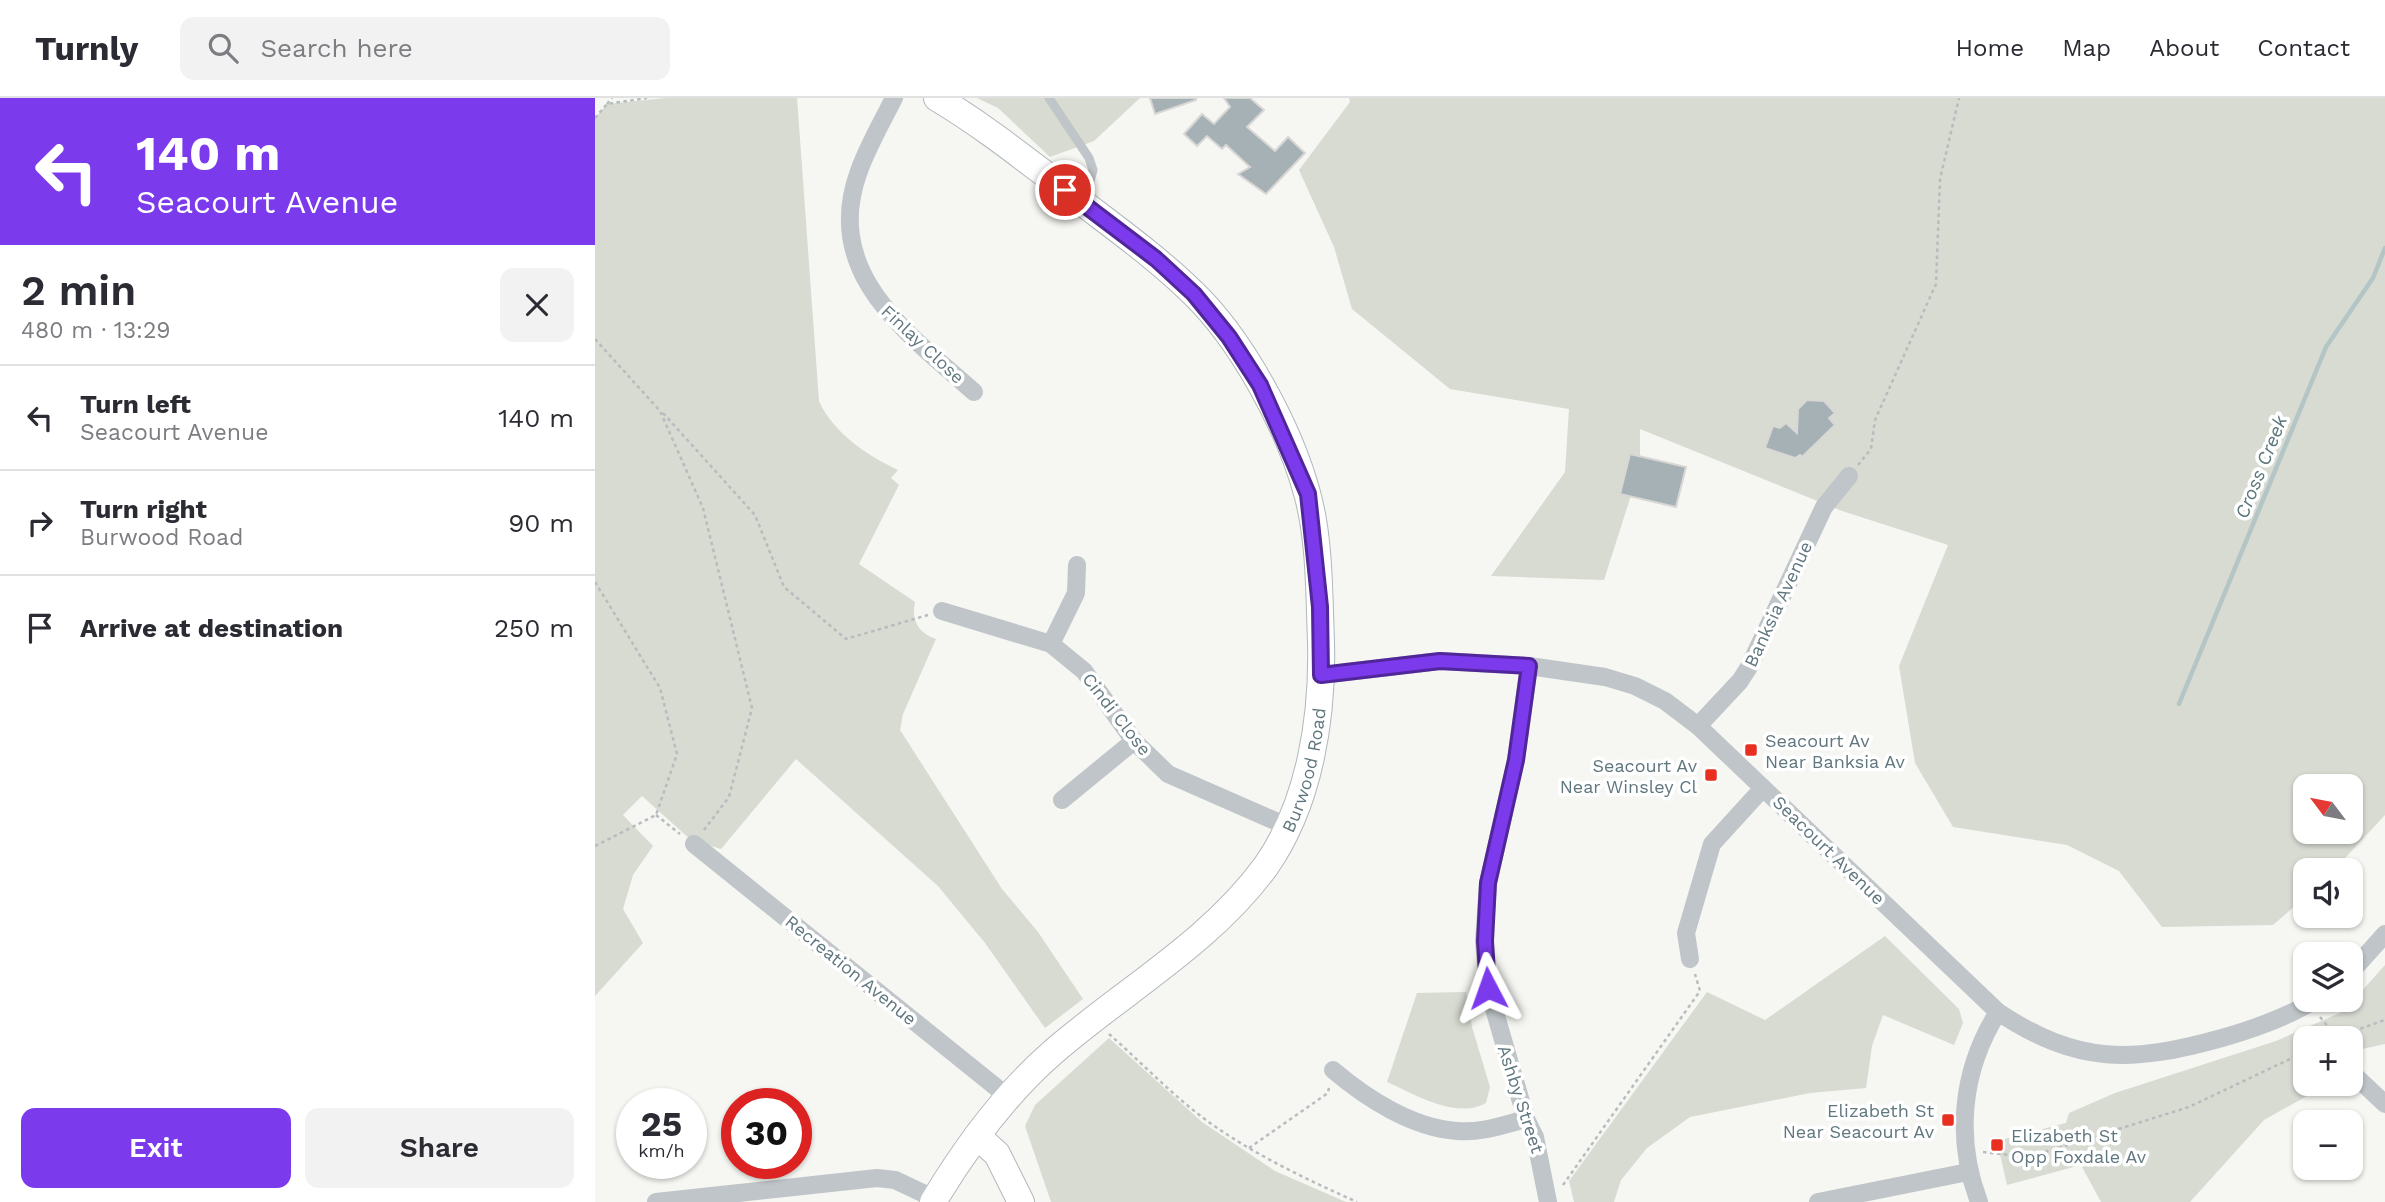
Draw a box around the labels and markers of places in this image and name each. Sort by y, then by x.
pin [1035,160,1095,220]
place label: Seacourt Av Near Banksia Av [1765,730,1906,772]
marker: Seacourt Av Near Banksia Av [1743,742,1759,758]
place label: Seacourt Av Near Winsley Cl [1560,755,1698,797]
marker: Seacourt Av Near Winsley Cl [1703,767,1719,783]
place label: Elizabeth St Near Seacourt Av [1783,1100,1935,1142]
marker: Elizabeth St Near Seacourt Av [1940,1112,1956,1128]
place label: Elizabeth St Opp Foxdale Av [2011,1125,2147,1167]
marker: Elizabeth St Opp Foxdale Av [1989,1137,2005,1153]

